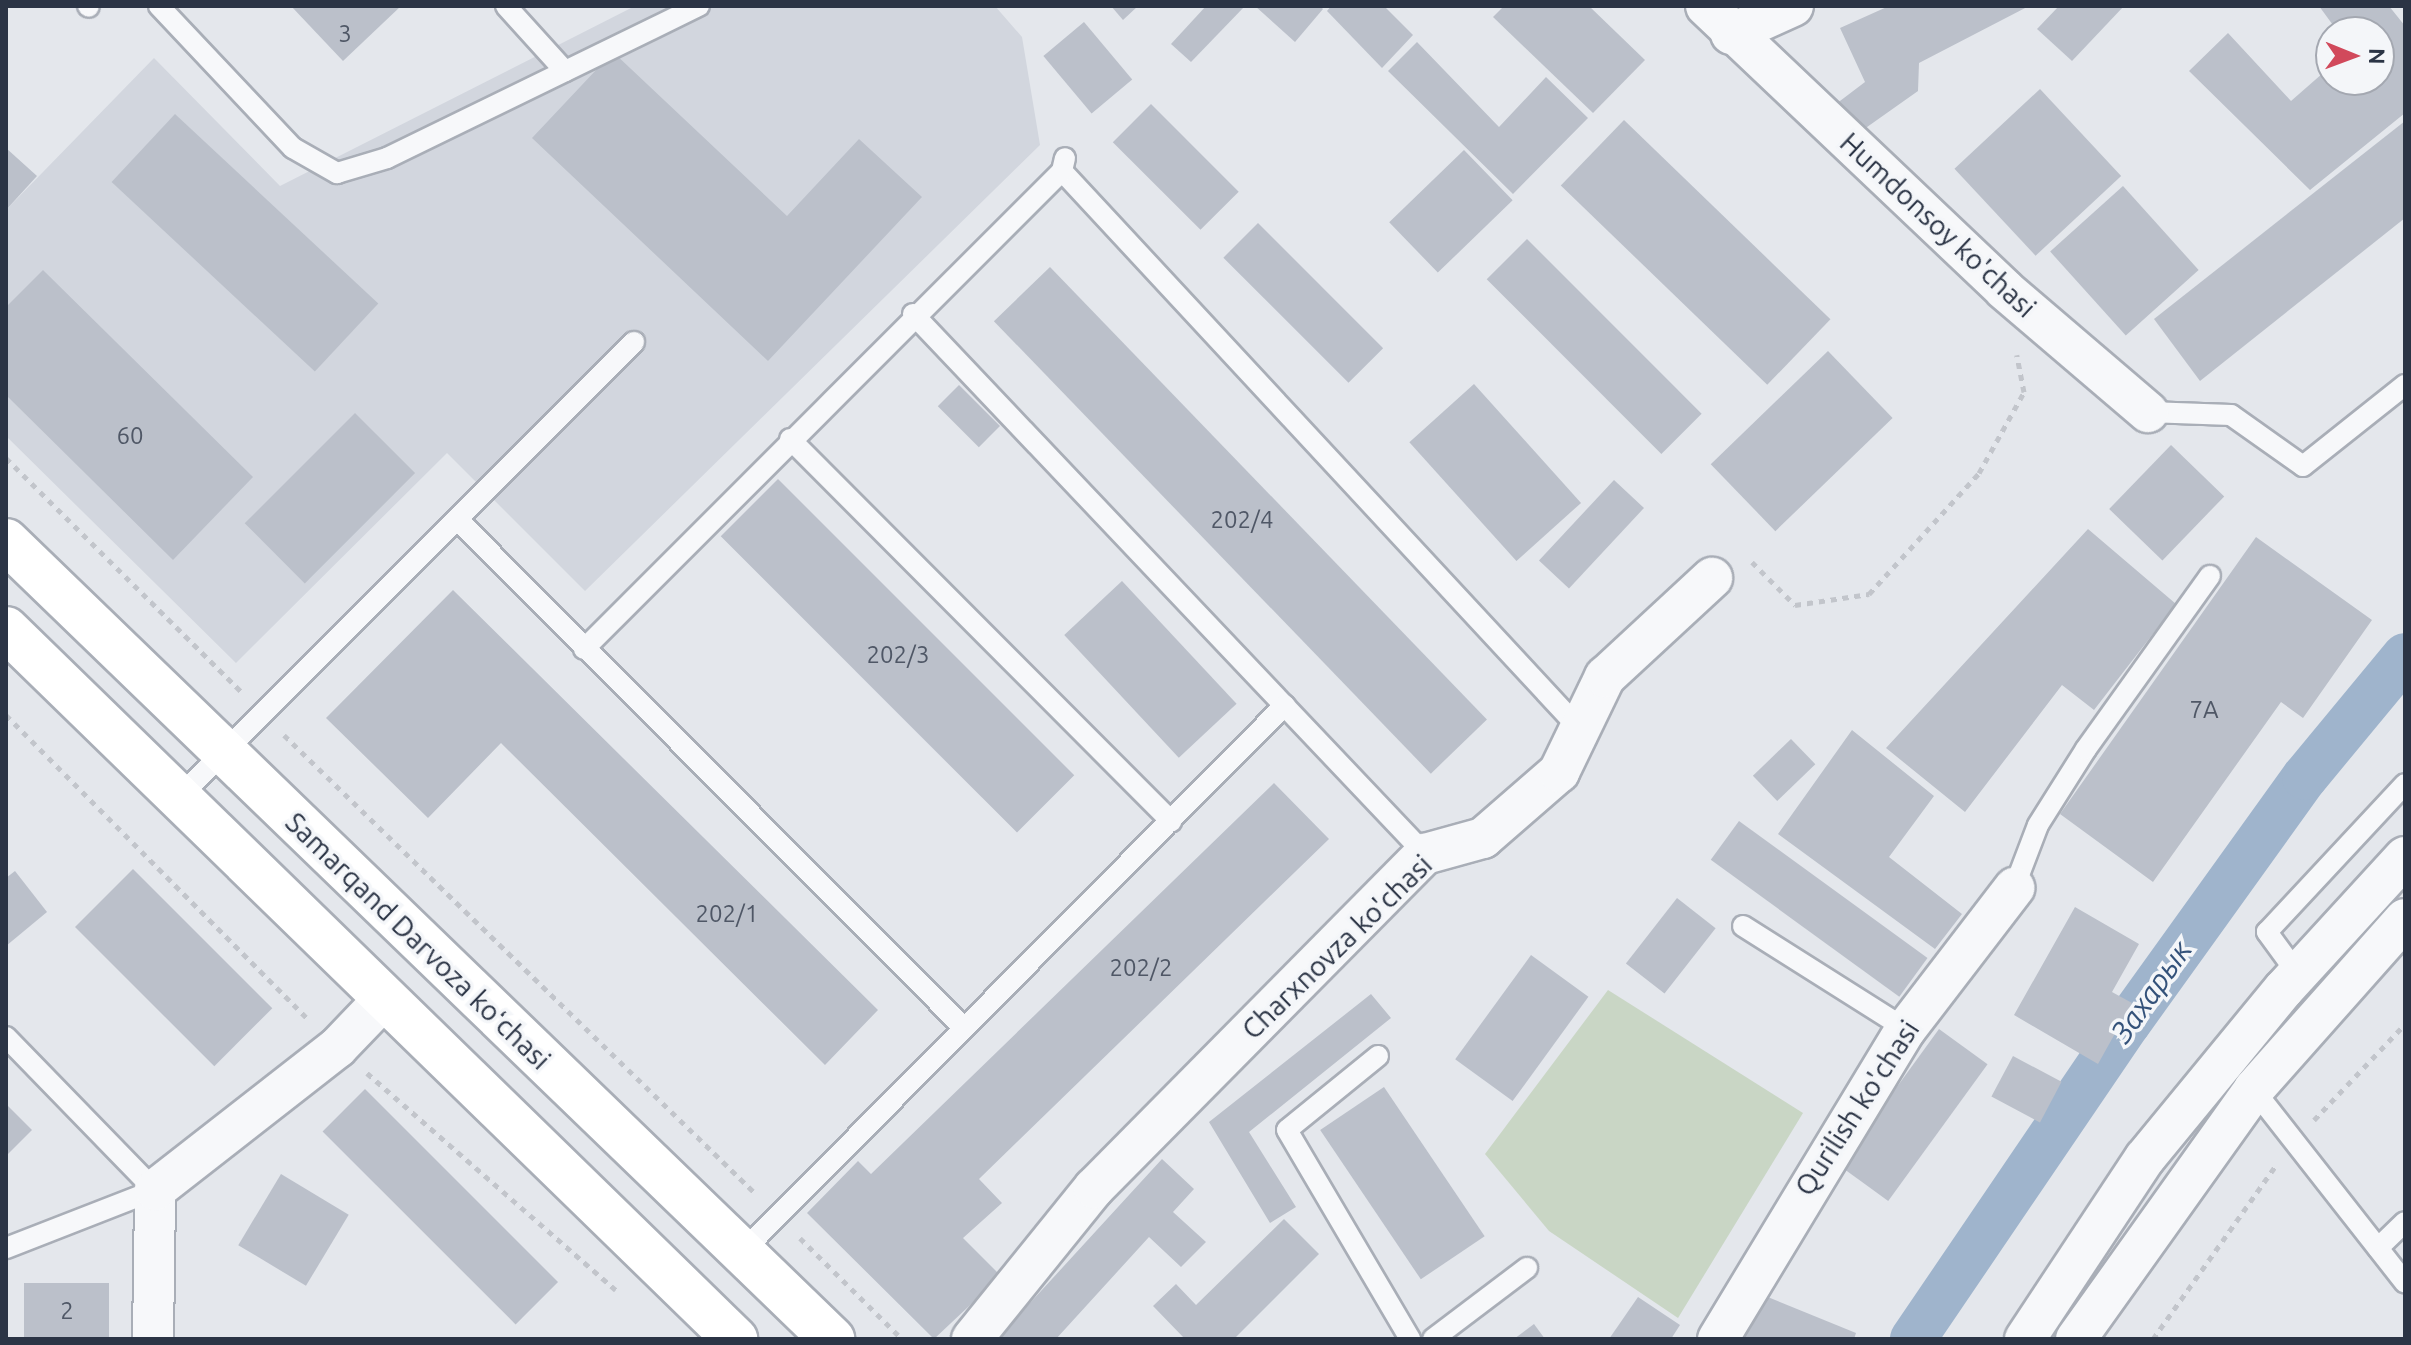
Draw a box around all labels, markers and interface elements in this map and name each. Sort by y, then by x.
north arrow [2315,16,2395,96]
house number: 3 [338,20,352,48]
text: N [2365,48,2390,65]
street label: Humdonsoy ko'chasi [1833,126,2043,324]
house number: 60 [116,422,144,450]
house number: 202/4 [1211,506,1273,534]
house number: 202/3 [867,641,929,669]
house number: 7A [2189,696,2219,724]
street label: Samarqand Darvoza koʻchasi [279,806,557,1076]
street label: Charxnovza ko'chasi [1235,848,1439,1046]
house number: 202/1 [696,900,758,928]
water label: Захарык [2103,933,2199,1049]
house number: 202/2 [1110,954,1172,982]
street label: Qurilish ko'chasi [1788,1014,1926,1202]
house number: 2 [60,1297,74,1325]

